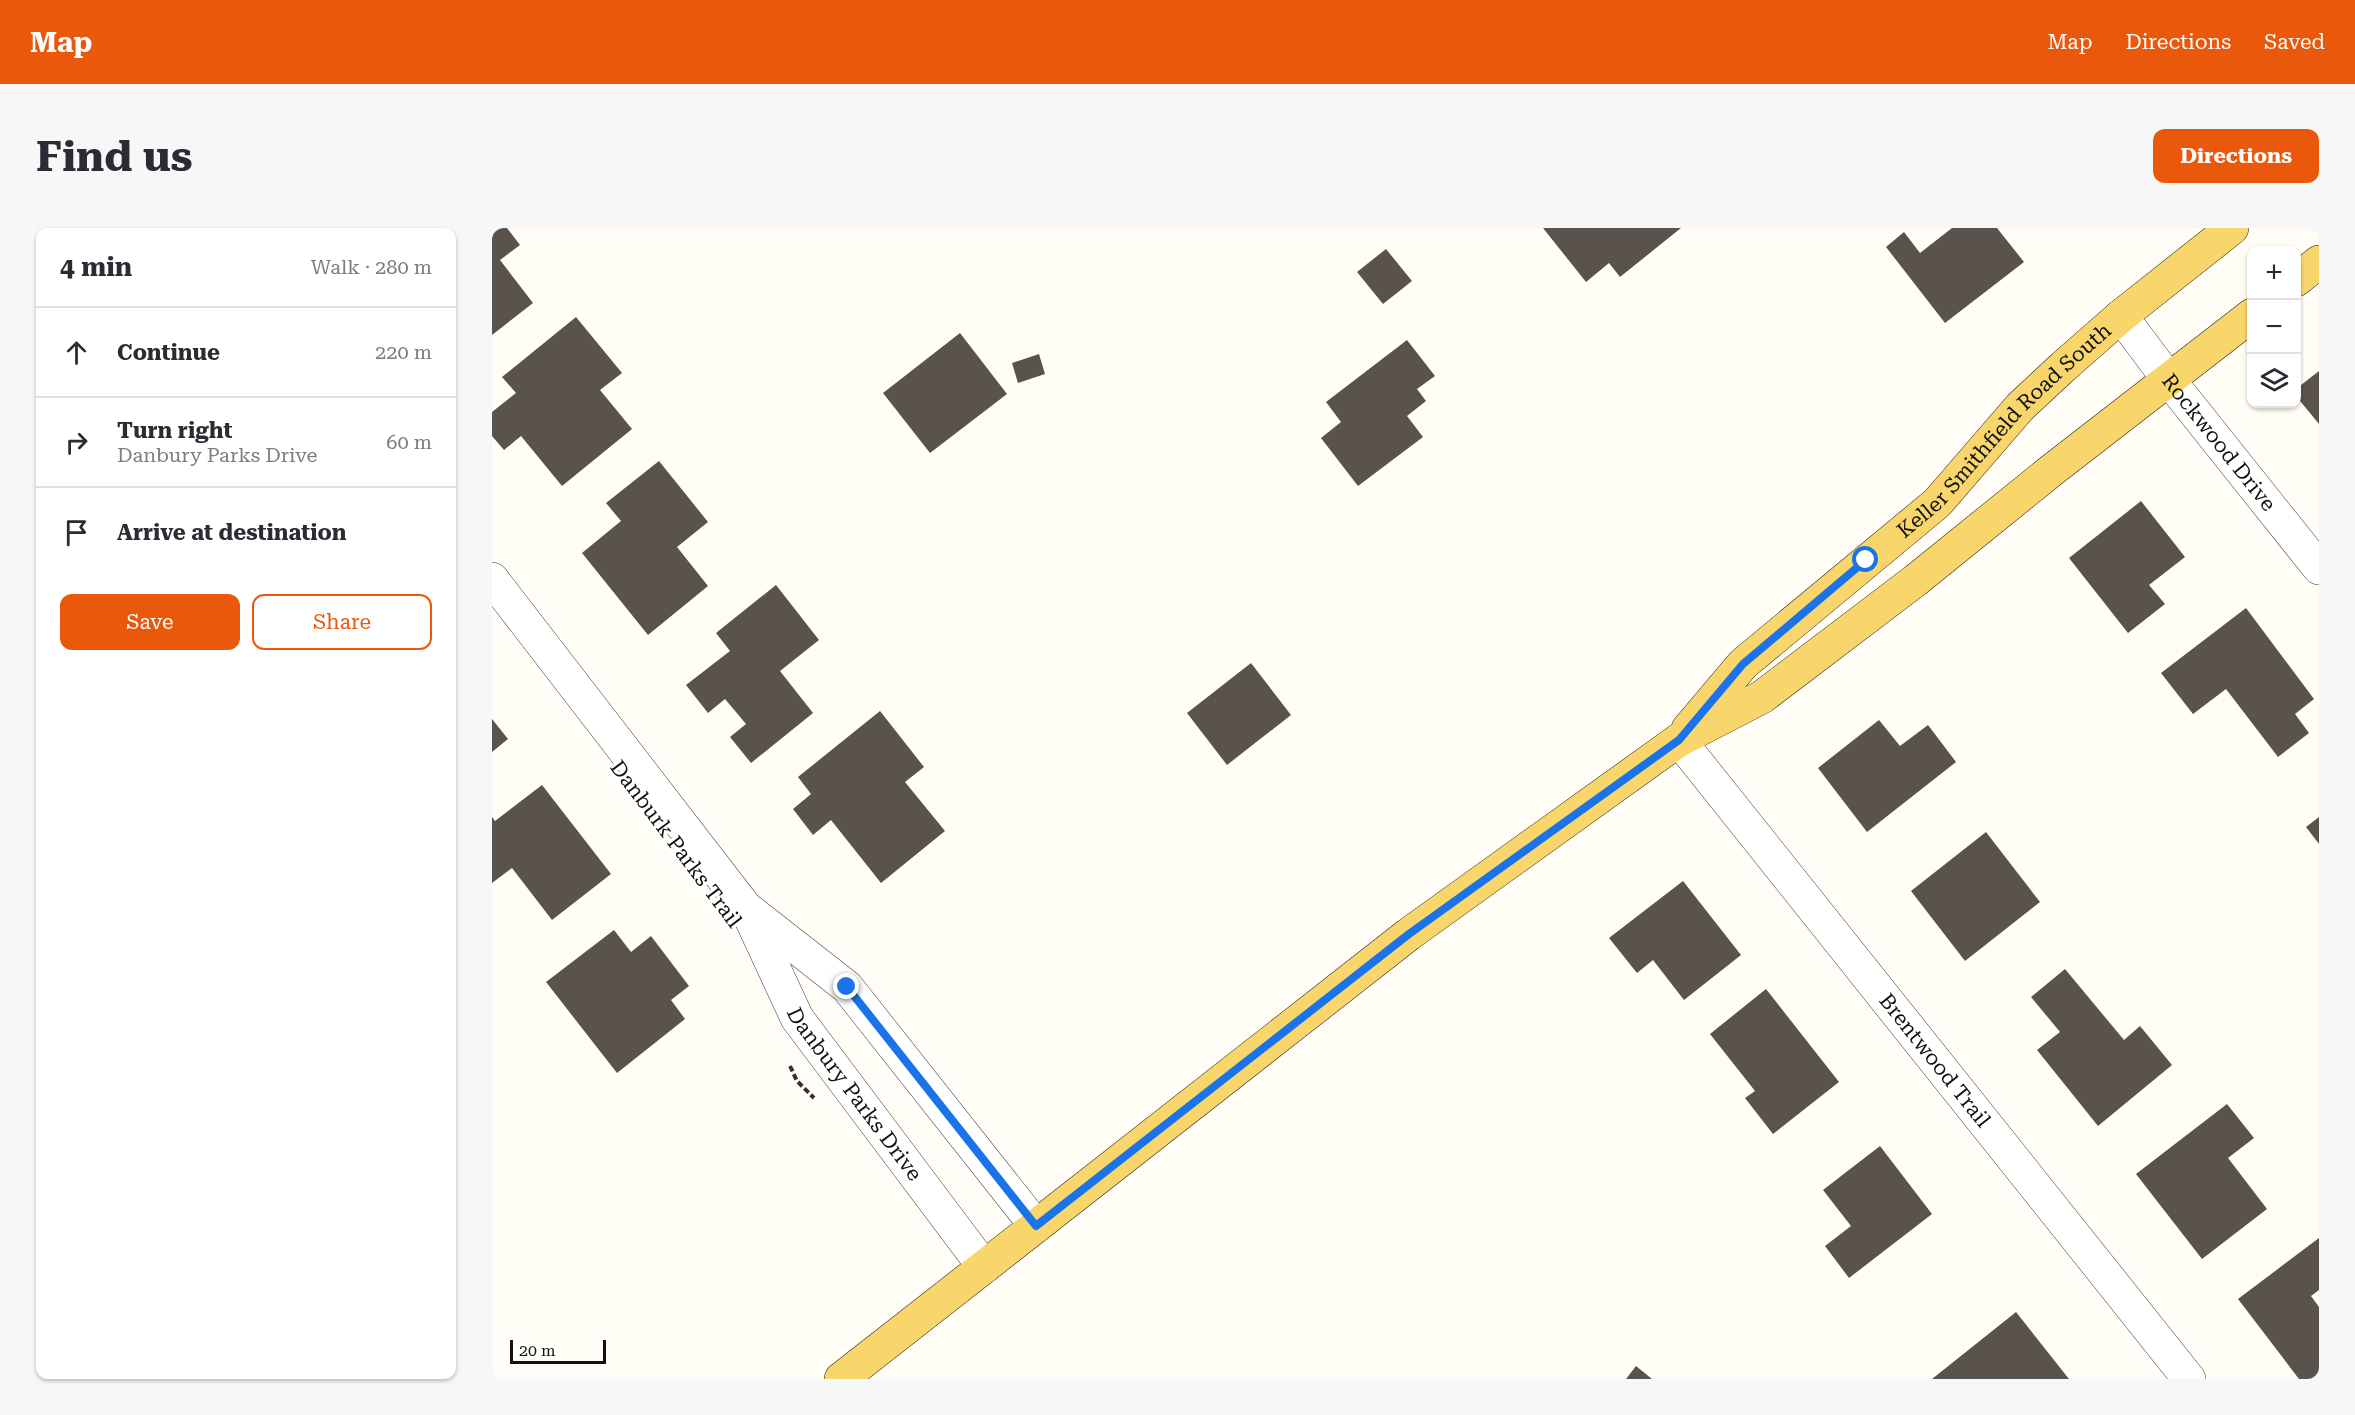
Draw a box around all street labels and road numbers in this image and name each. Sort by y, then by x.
street label: Keller Smithfield Road South [1892,318,2116,543]
street label: Rockwood Drive [2157,369,2281,516]
street label: Danburk Parks Trail [605,756,747,933]
street label: Brentwood Trail [1874,989,1996,1132]
street label: Danbury Parks Drive [782,1004,927,1185]

